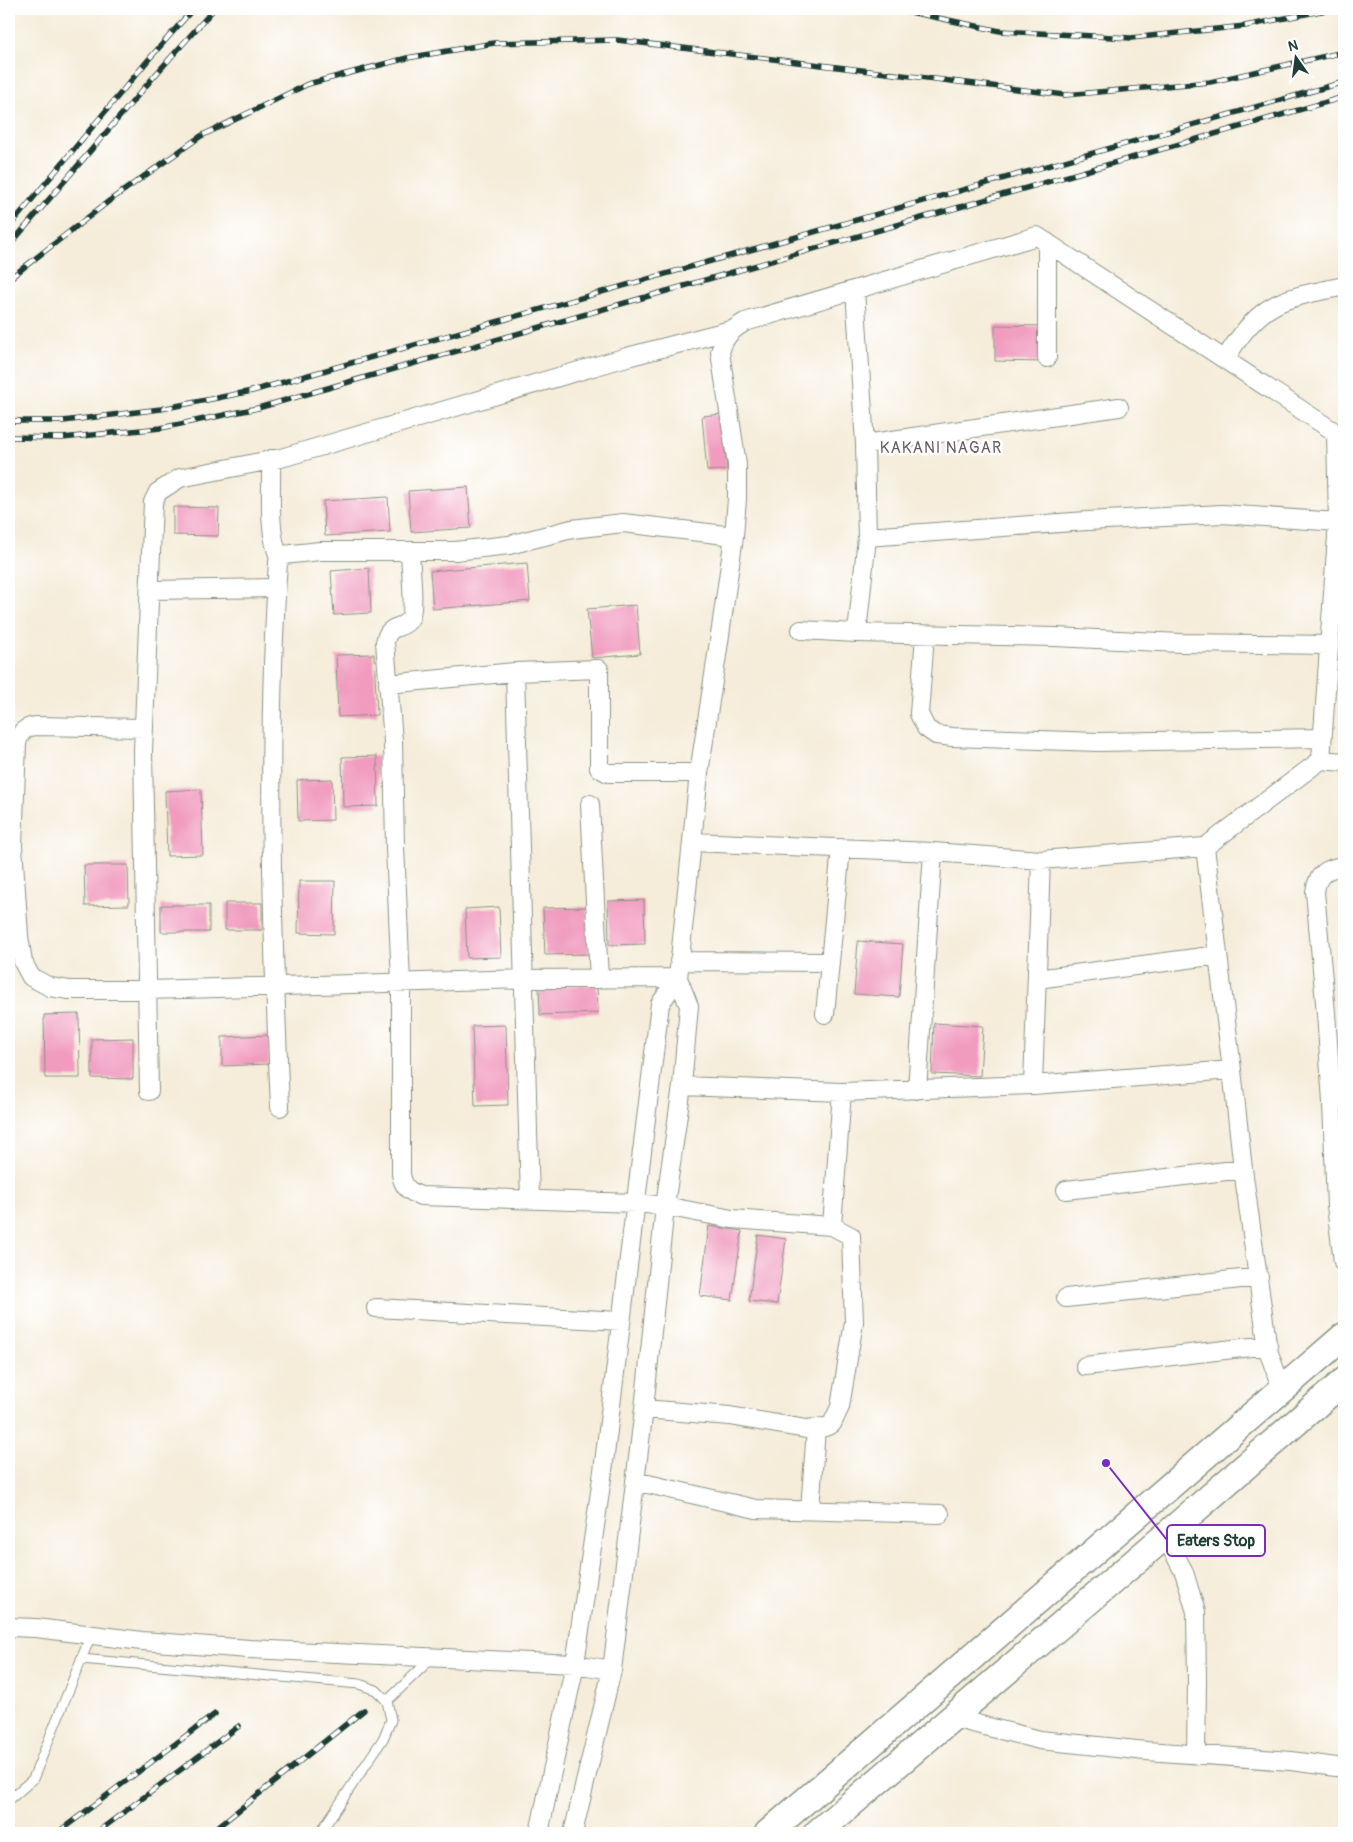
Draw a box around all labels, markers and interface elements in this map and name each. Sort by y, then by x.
north arrow [1270,32,1320,82]
text: N [1286,36,1300,55]
district label: KAKANI NAGAR [880,438,1002,458]
callout: Eaters Stop [1167,1525,1265,1556]
text: Eaters Stop [1177,1531,1255,1551]

